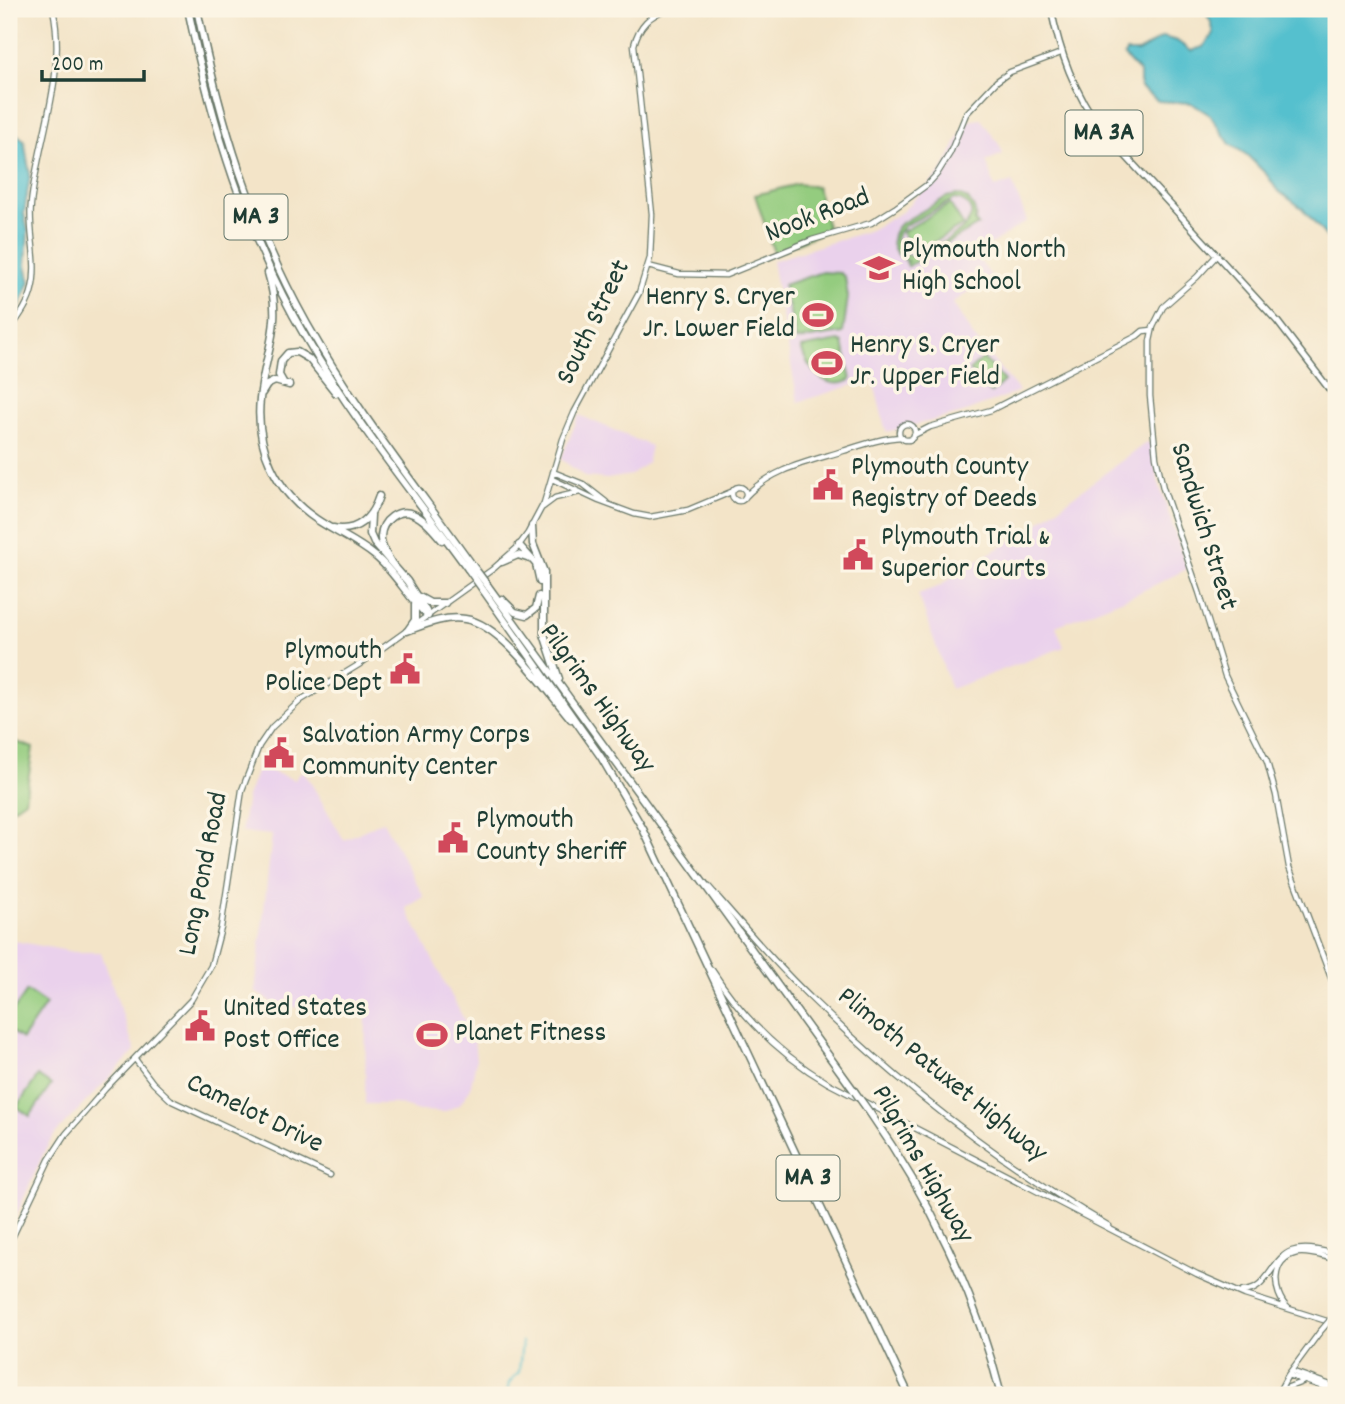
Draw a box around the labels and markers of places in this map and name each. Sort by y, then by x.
place label: Plymouth North High School [902,232,1066,304]
school or university icon: Plymouth North High School [862,251,896,285]
place label: Henry S. Cryer Jr. Lower Field [643,279,796,351]
sports icon: Henry S. Cryer Jr. Lower Field [801,298,835,332]
place label: Henry S. Cryer Jr. Upper Field [850,327,1000,399]
sports icon: Henry S. Cryer Jr. Upper Field [810,346,844,380]
place label: Plymouth County Registry of Deeds [851,449,1037,521]
public building icon: Plymouth County Registry of Deeds [811,468,845,502]
place label: Plymouth Trial & Superior Courts [881,519,1050,591]
public building icon: Plymouth Trial & Superior Courts [841,538,875,572]
place label: Plymouth Police Dept [265,633,382,705]
public building icon: Plymouth Police Dept [388,652,422,686]
place label: Salvation Army Corps Community Center [302,717,530,789]
public building icon: Salvation Army Corps Community Center [262,736,296,770]
place label: Plymouth County Sheriff [476,802,627,874]
public building icon: Plymouth County Sheriff [436,821,470,855]
place label: United States Post Office [223,990,367,1062]
public building icon: United States Post Office [183,1009,217,1043]
place label: Planet Fitness [455,1015,606,1055]
sports icon: Planet Fitness [415,1018,449,1052]

